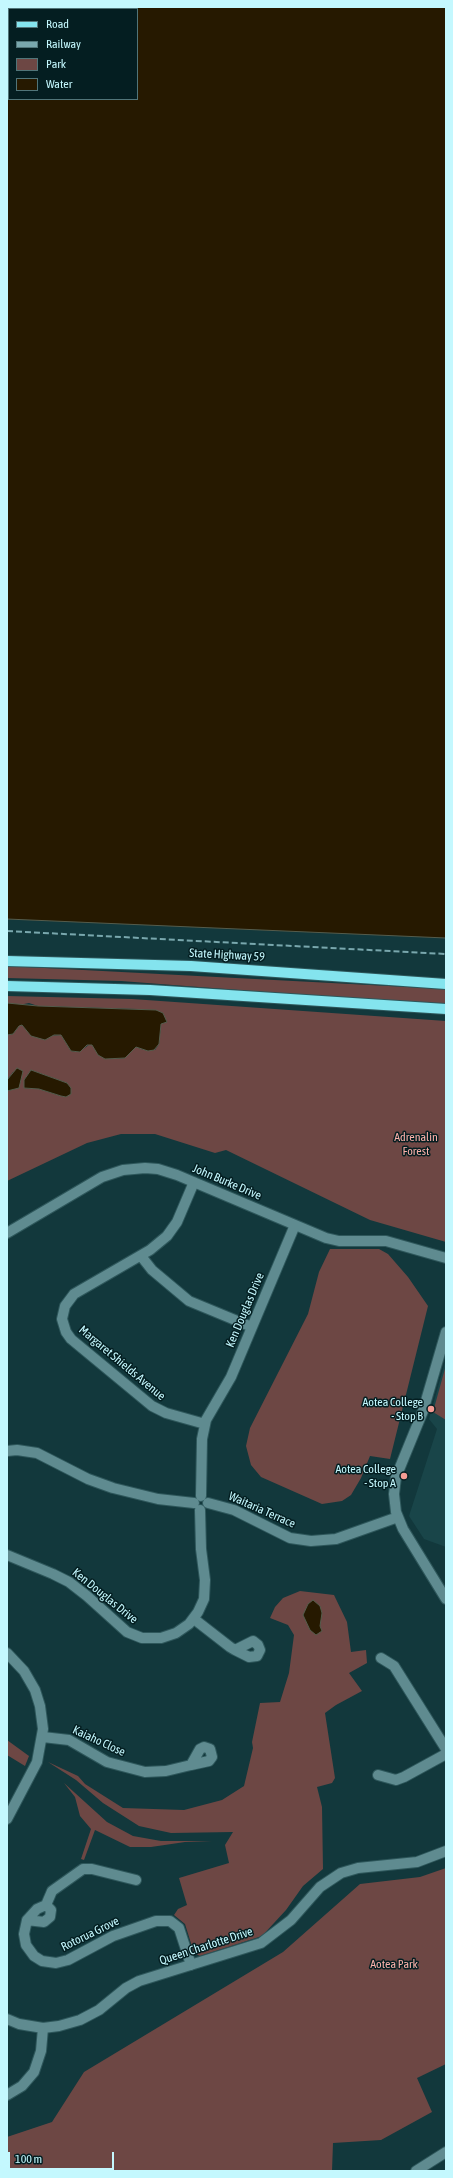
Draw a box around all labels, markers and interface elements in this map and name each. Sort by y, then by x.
legend [8,8,138,100]
text: Road [46,17,69,31]
text: Railway [46,37,81,51]
text: Park [46,57,66,71]
text: Water [46,77,72,91]
street label: State Highway 59 [189,946,265,964]
park label: Adrenalin Forest [394,1130,438,1158]
street label: John Burke Drive [190,1161,264,1203]
street label: Ken Douglas Drive [223,1270,267,1350]
street label: Margaret Shields Avenue [76,1323,168,1403]
place label: Aotea College - Stop B [362,1395,423,1423]
marker: Aotea College - Stop B [426,1404,436,1414]
place label: Aotea College - Stop A [335,1462,396,1490]
marker: Aotea College - Stop A [399,1471,409,1481]
street label: Waitaria Terrace [226,1489,298,1531]
street label: Ken Douglas Drive [69,1565,141,1627]
street label: Kaiaho Close [70,1723,128,1759]
street label: Rotorua Grove [59,1914,121,1954]
street label: Queen Charlotte Drive [157,1924,255,1968]
park label: Aotea Park [370,1957,418,1971]
scale bar [10,2144,116,2170]
text: 100 m [15,2152,42,2166]

